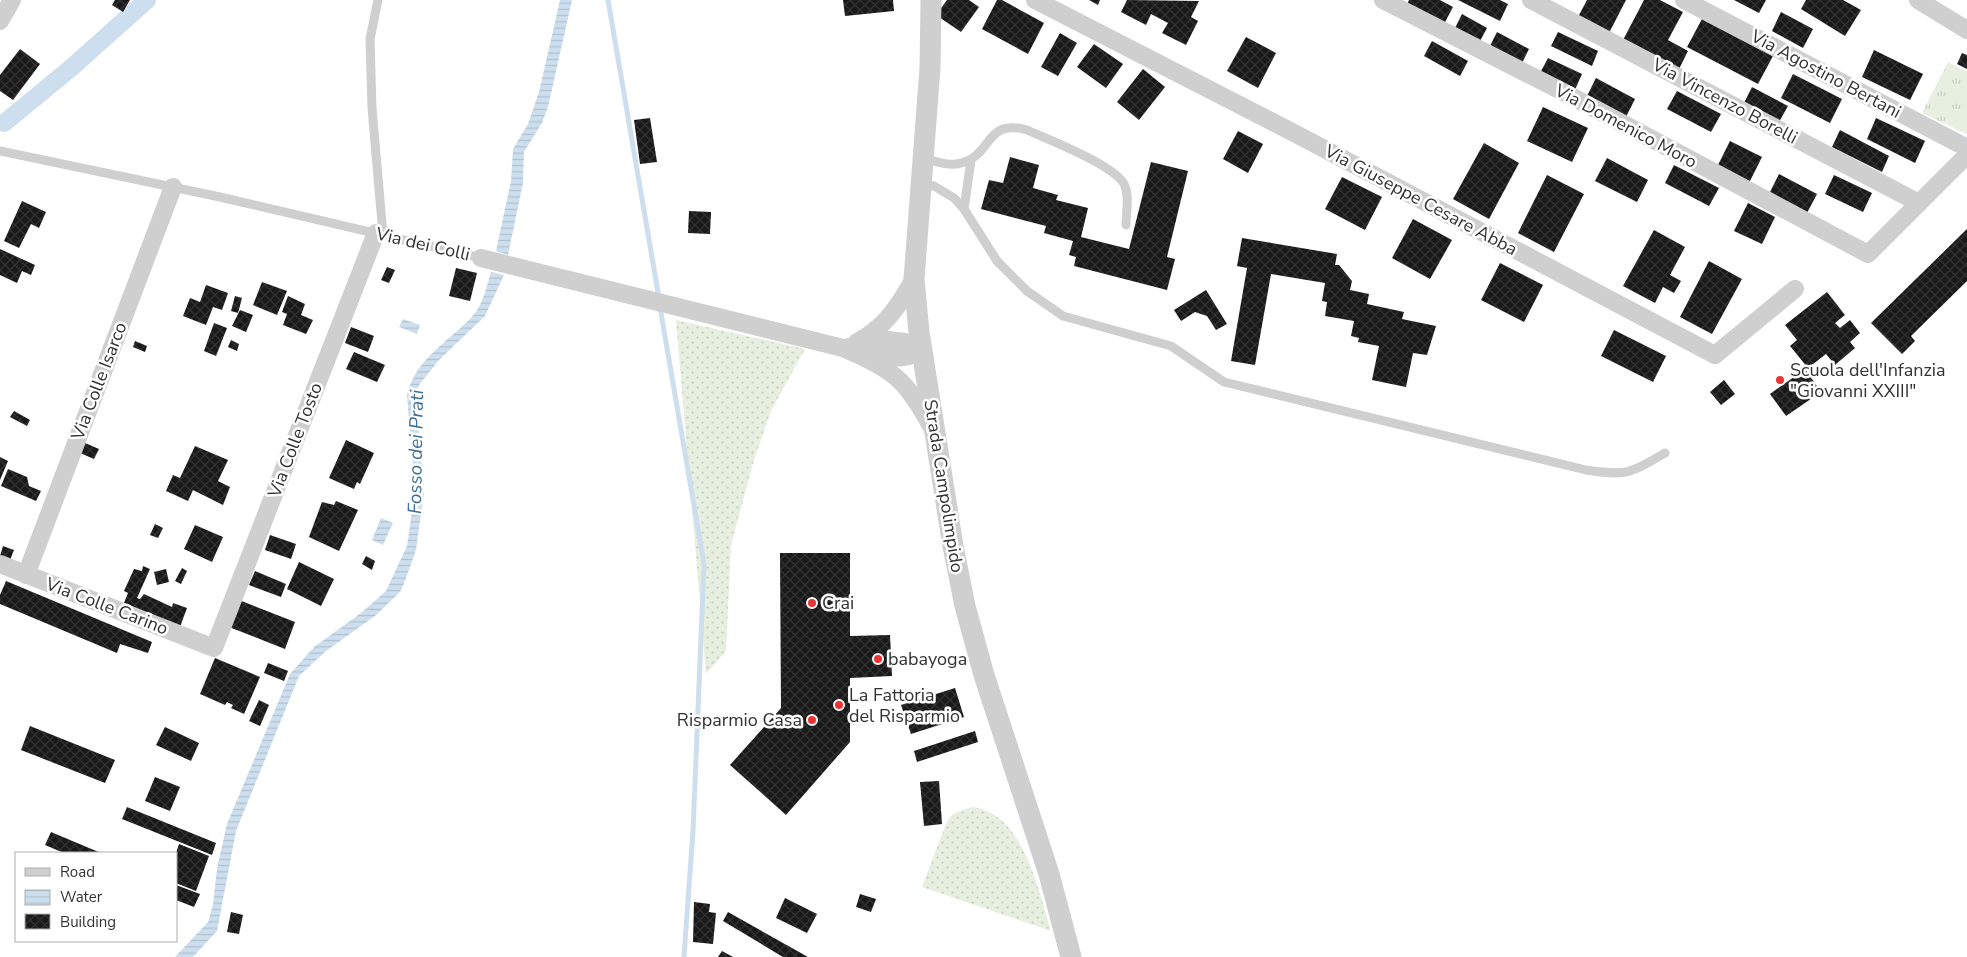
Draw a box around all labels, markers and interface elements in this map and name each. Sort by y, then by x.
street label: Via Agostino Bertani [1746,24,1905,124]
street label: Via Vincenzo Borelli [1647,52,1802,149]
street label: Via Domenico Moro [1550,78,1701,174]
street label: Via Giuseppe Cesare Abba [1320,138,1522,261]
street label: Via dei Colli [373,221,472,266]
street label: Via Colle Isarco [65,319,132,444]
place label: Scuola dell'Infanzia "Giovanni XXIII" [1790,358,1946,403]
marker: Scuola dell'Infanzia "Giovanni XXIII" [1774,374,1786,386]
street label: Via Colle Tosto [262,379,328,502]
water label: Fosso dei Prati [402,389,430,514]
street label: Strada Campolimpido [918,398,970,574]
street label: Via Colle Carino [41,571,172,640]
place label: Crai [822,591,854,615]
marker: Crai [806,597,818,609]
place label: babayoga [888,647,967,671]
marker: babayoga [872,653,884,665]
place label: La Fattoria del Risparmio [849,683,960,728]
marker: La Fattoria del Risparmio [833,699,845,711]
place label: Risparmio Casa [677,708,802,732]
marker: Risparmio Casa [806,714,818,726]
legend [15,852,178,942]
text: Road [60,862,95,882]
text: Water [60,887,103,907]
text: Building [60,912,116,932]

